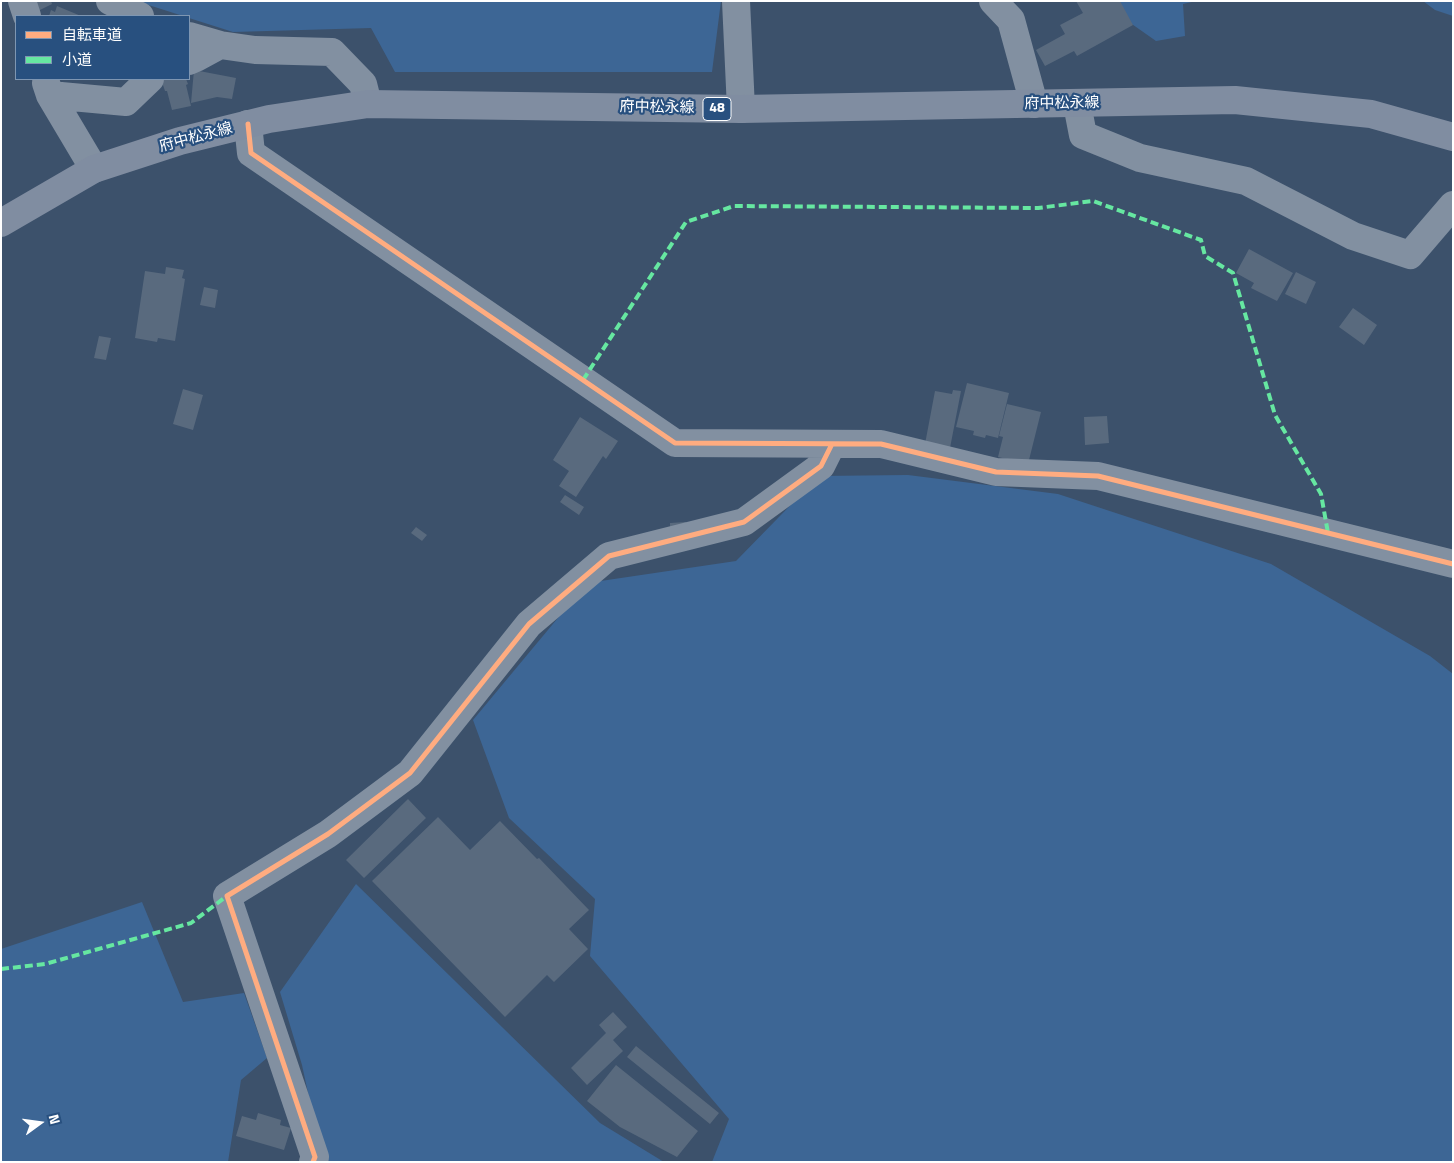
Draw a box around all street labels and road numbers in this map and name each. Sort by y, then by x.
street label: 府中松永線 [1024,94,1100,114]
street label: 府中松永線 [619,98,695,118]
road number: 48 [703,98,731,120]
street label: 府中松永線 [157,120,235,156]

